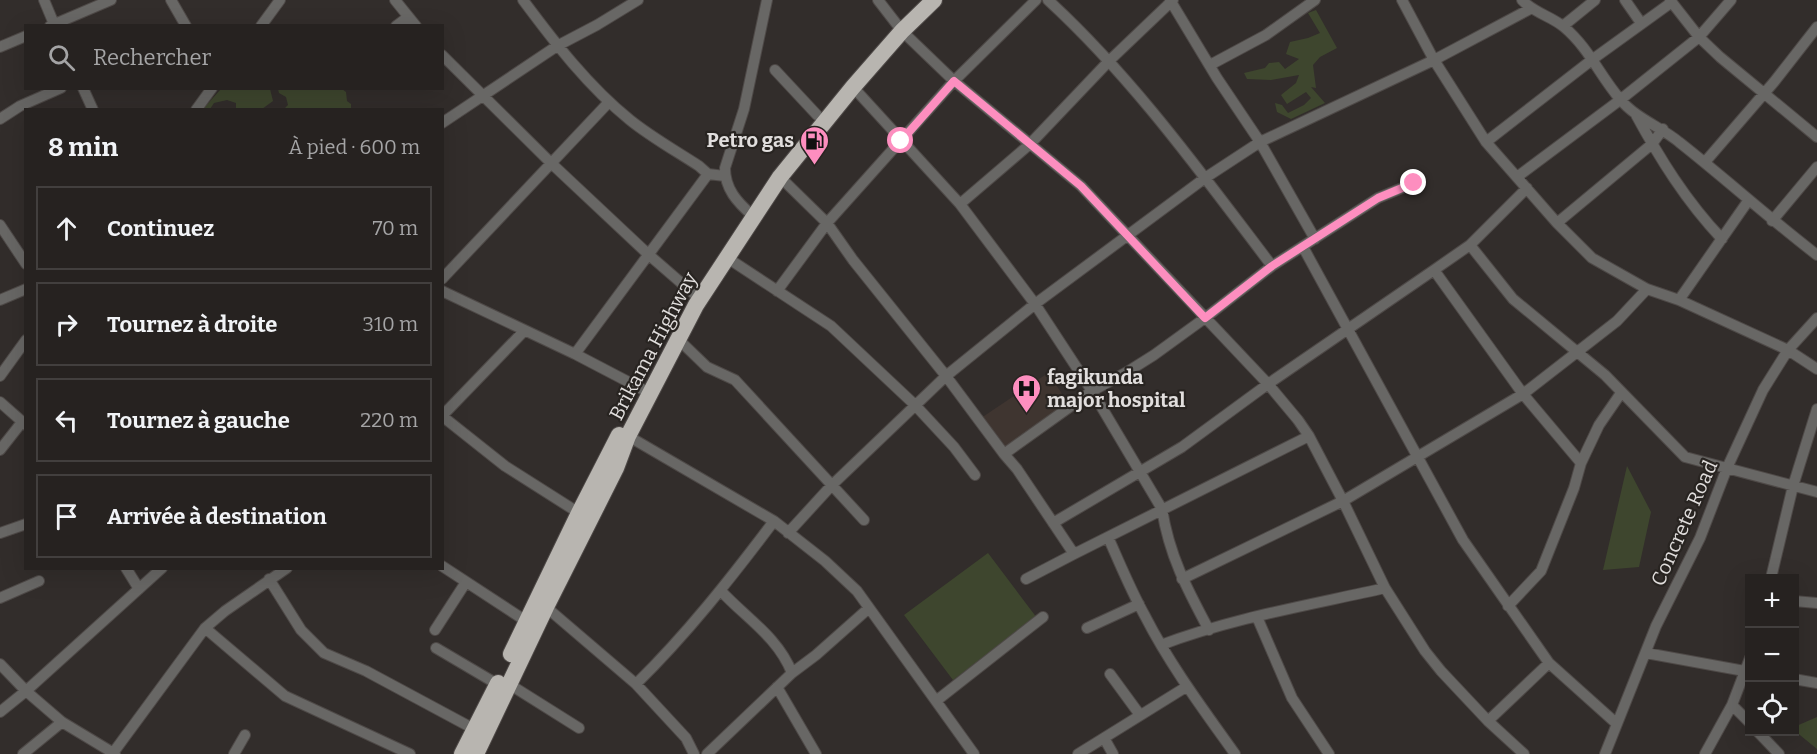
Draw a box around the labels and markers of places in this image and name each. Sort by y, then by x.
fuel station icon: Petro gas [799,124,831,166]
place label: Petro gas [707,128,794,152]
place label: fagikunda major hospital [1047,365,1185,412]
hospital icon: fagikunda major hospital [1010,372,1042,414]

